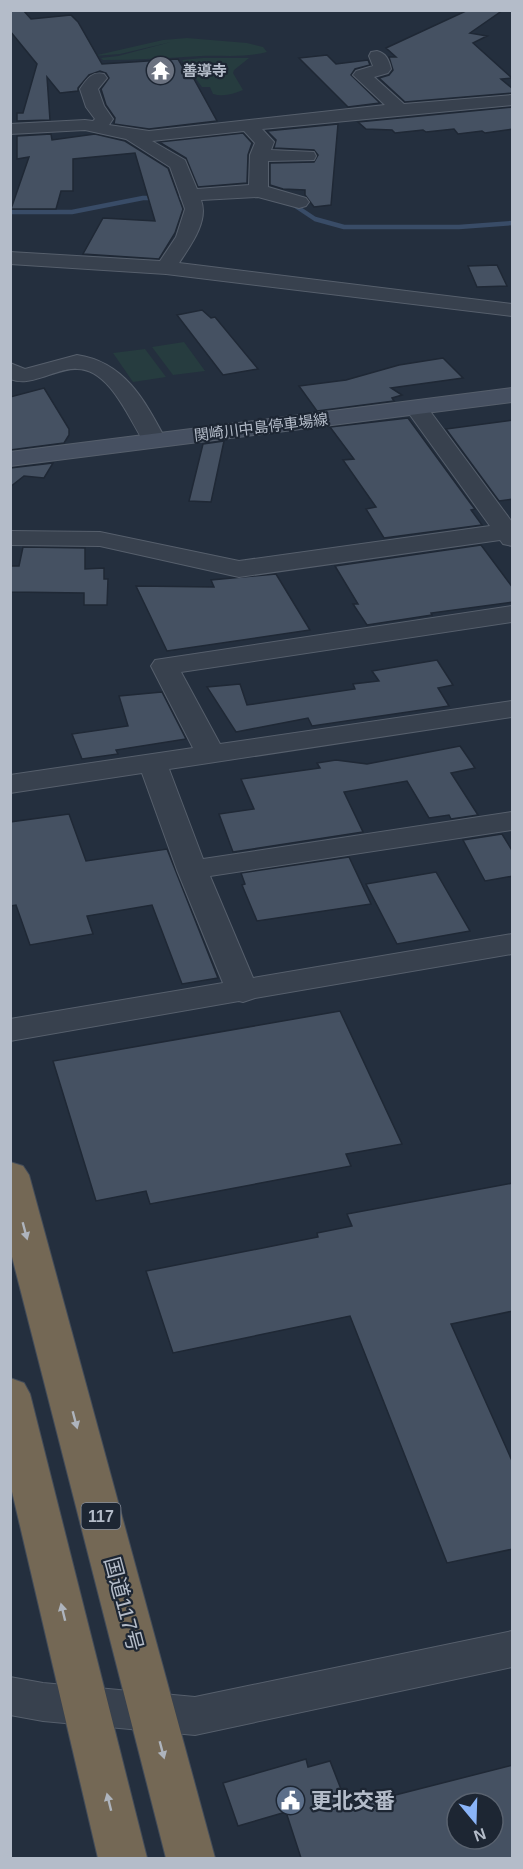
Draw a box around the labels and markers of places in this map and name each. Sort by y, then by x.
temple icon: 善導寺 [145,54,177,86]
place label: 善導寺 [182,62,227,79]
public building icon: 更北交番 [274,1784,306,1816]
place label: 更北交番 [311,1789,395,1812]

